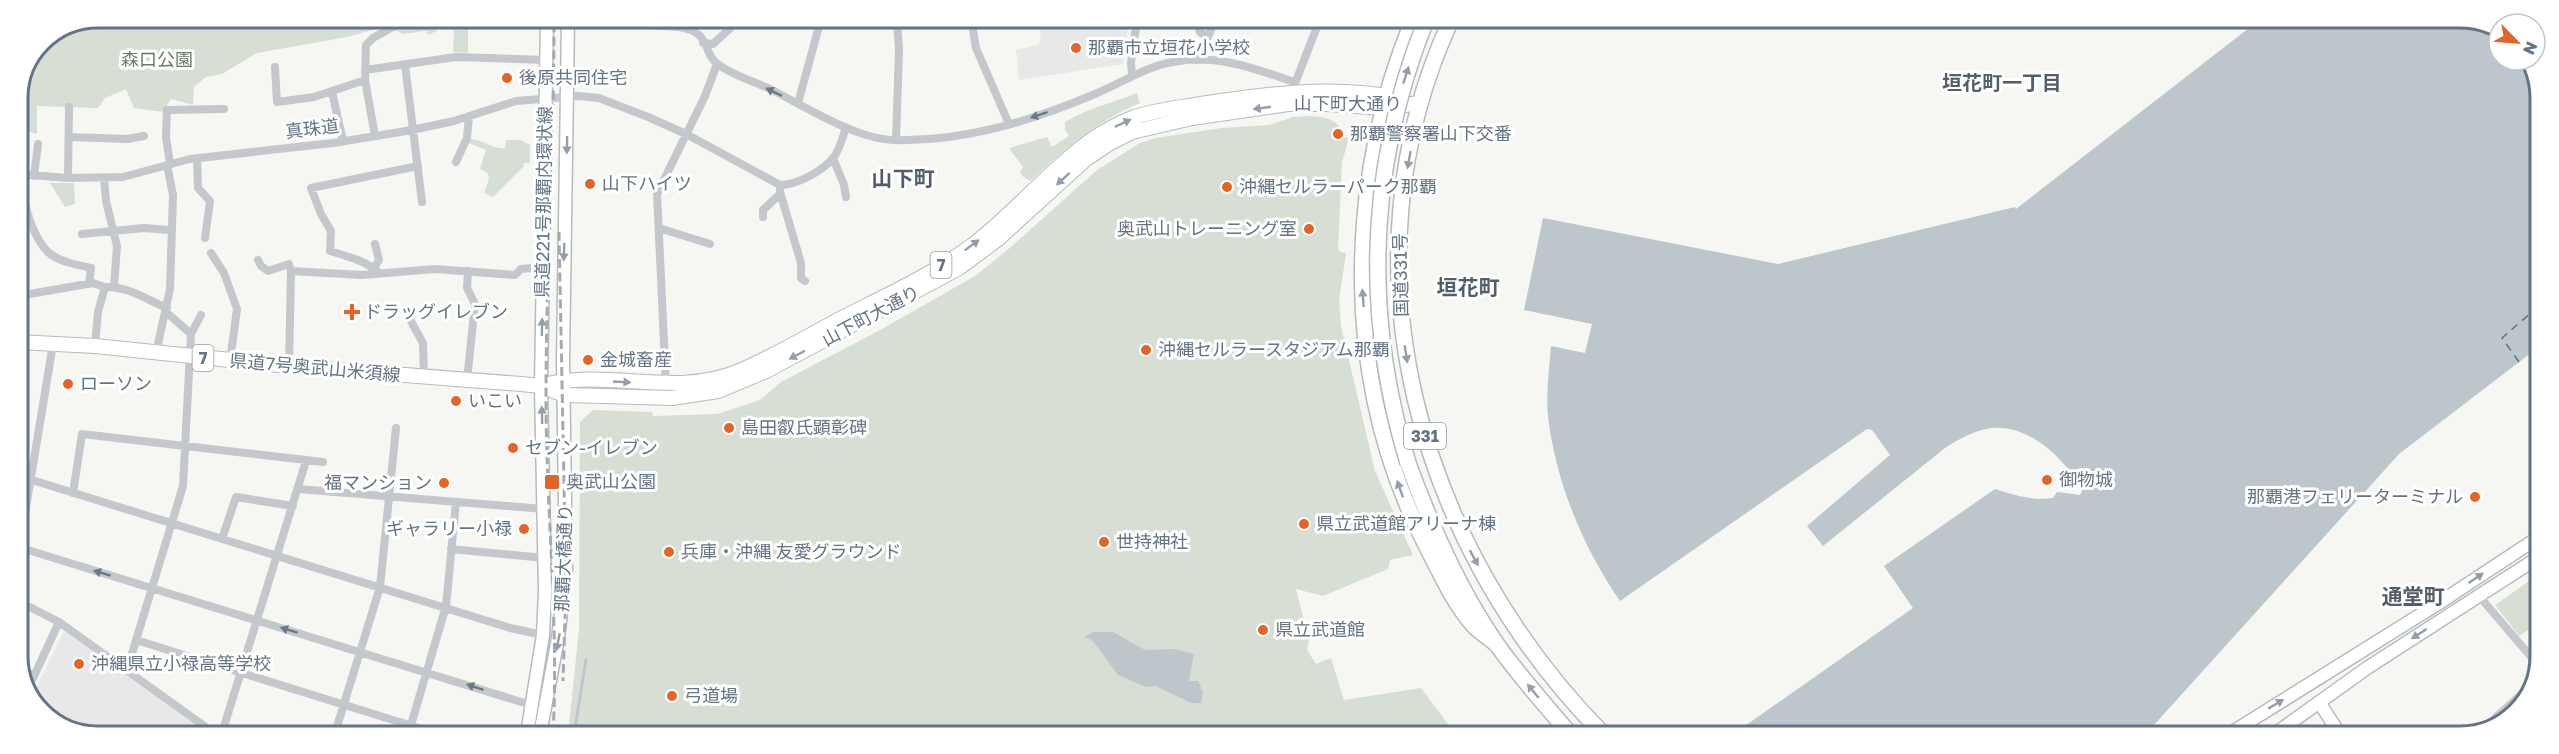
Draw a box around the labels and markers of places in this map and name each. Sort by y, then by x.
place label: 那覇市立垣花小学校 [1088,36,1250,58]
marker: 那覇市立垣花小学校 [1069,41,1083,55]
place label: 後原共同住宅 [519,66,627,88]
marker: 後原共同住宅 [500,71,514,85]
place label: 那覇警察署山下交番 [1350,122,1512,144]
marker: 那覇警察署山下交番 [1331,127,1345,141]
place label: 山下ハイツ [602,172,692,194]
place label: 沖縄セルラーパーク那覇 [1239,175,1437,197]
marker: 山下ハイツ [583,177,597,191]
marker: 沖縄セルラーパーク那覇 [1220,180,1234,194]
place label: 奥武山トレーニング室 [1117,217,1297,239]
marker: 奥武山トレーニング室 [1302,222,1316,236]
place label: ドラッグイレブン [364,300,508,322]
marker: ドラッグイレブン [345,305,359,319]
place label: 沖縄セルラースタジアム那覇 [1158,338,1390,360]
marker: 沖縄セルラースタジアム那覇 [1139,343,1153,357]
place label: 金城畜産 [600,348,672,370]
marker: 金城畜産 [581,353,595,367]
place label: ローソン [80,372,152,394]
marker: ローソン [61,377,75,391]
place label: いこい [468,389,522,411]
marker: いこい [449,394,463,408]
place label: 島田叡氏顕彰碑 [741,416,867,438]
marker: 島田叡氏顕彰碑 [722,421,736,435]
place label: セブン-イレブン [525,436,658,458]
marker: セブン-イレブン [506,441,520,455]
place label: 御物城 [2059,468,2113,490]
place label: 奥武山公園 [566,470,656,492]
place label: 福マンション [324,471,432,493]
marker: 奥武山公園 [543,473,561,491]
marker: 御物城 [2040,473,2054,487]
marker: 福マンション [437,476,451,490]
place label: 那覇港フェリーターミナル [2247,485,2463,507]
marker: 那覇港フェリーターミナル [2468,490,2482,504]
place label: 県立武道館アリーナ棟 [1316,512,1496,534]
place label: ギャラリー小禄 [386,517,512,539]
marker: 県立武道館アリーナ棟 [1297,517,1311,531]
marker: ギャラリー小禄 [517,522,531,536]
place label: 世持神社 [1116,530,1188,552]
marker: 世持神社 [1097,535,1111,549]
place label: 兵庫・沖縄 友愛グラウンド [681,540,902,562]
marker: 兵庫・沖縄 友愛グラウンド [662,545,676,559]
place label: 県立武道館 [1275,618,1365,640]
marker: 県立武道館 [1256,623,1270,637]
place label: 沖縄県立小禄高等学校 [91,652,271,674]
marker: 沖縄県立小禄高等学校 [72,657,86,671]
place label: 弓道場 [684,684,738,706]
marker: 弓道場 [665,689,679,703]

